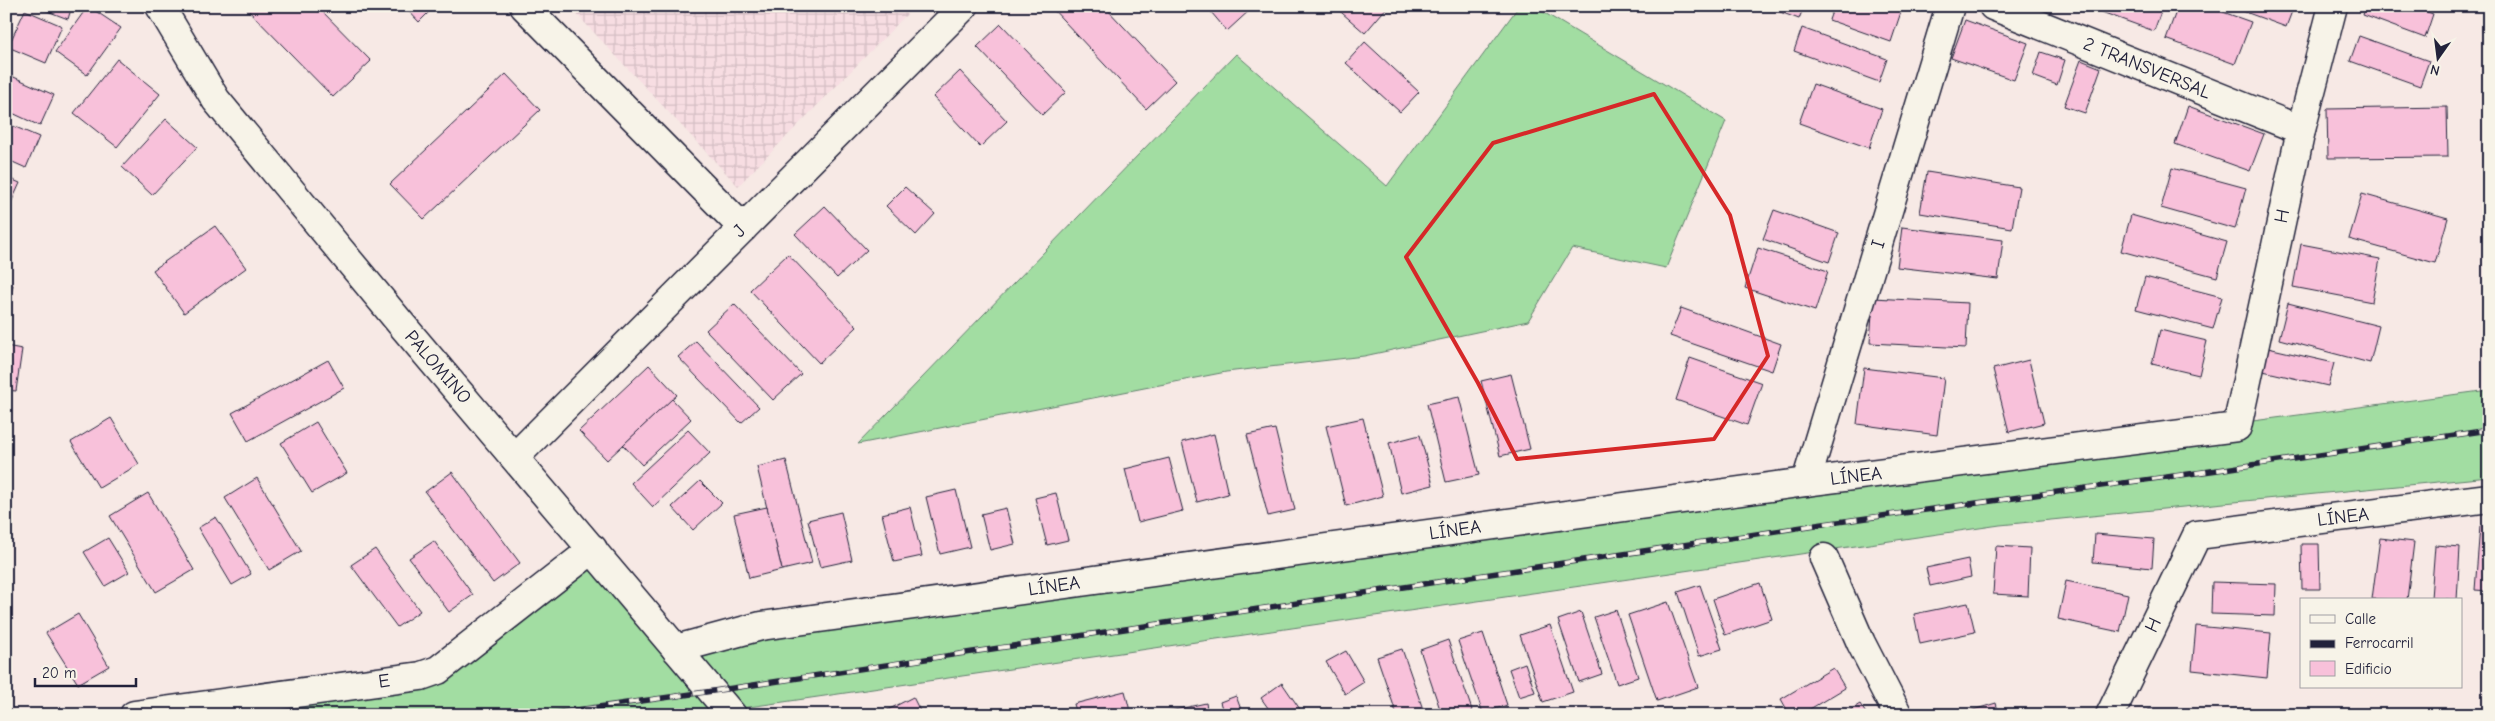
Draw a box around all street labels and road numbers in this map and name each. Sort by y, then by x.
street label: 2 TRANSVERSAL [2080,32,2214,104]
street label: H [2270,207,2294,225]
street label: J [728,220,750,242]
street label: I [1866,237,1890,251]
street label: PALOMINO [400,326,476,408]
street label: LÍNEA [1829,462,1883,490]
street label: LÍNEA [2316,503,2370,531]
street label: LÍNEA [1428,515,1482,545]
street label: LÍNEA [1027,571,1081,601]
street label: H [2140,614,2166,636]
street label: E [377,669,391,693]

